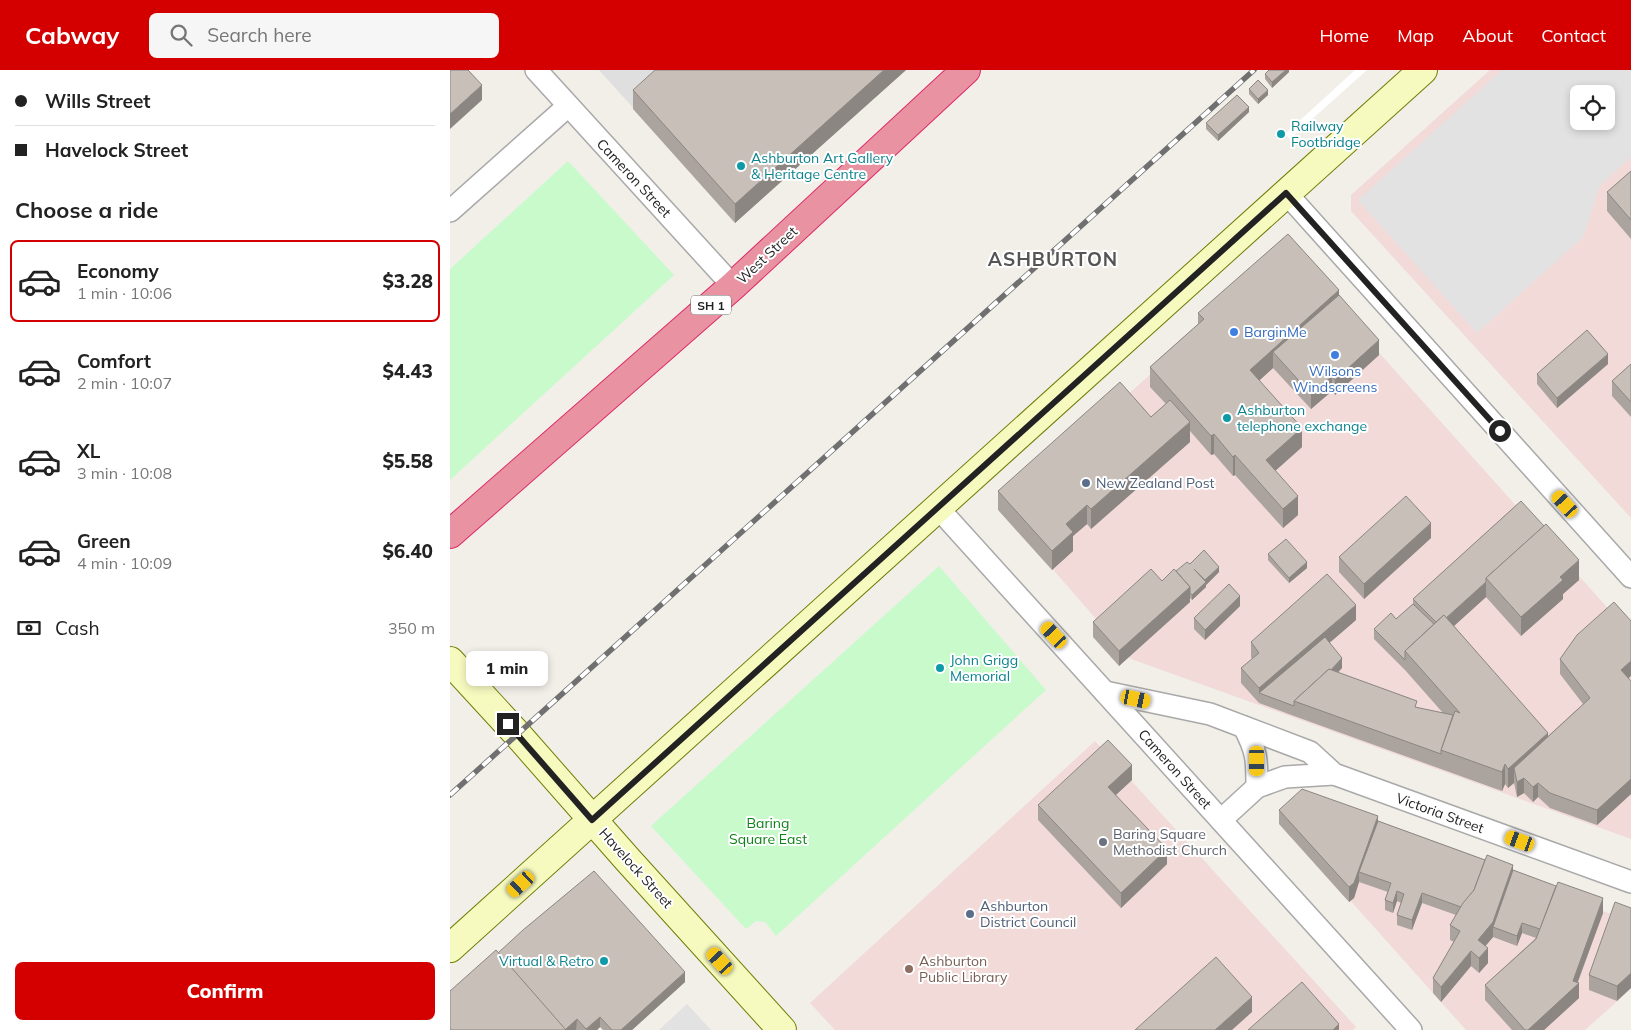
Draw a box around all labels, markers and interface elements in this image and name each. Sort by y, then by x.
search box [149,13,499,58]
text: Cabway [25,20,119,50]
icon: search [167,21,195,49]
text: Search here [207,23,312,47]
text: Home [1319,24,1369,47]
text: Map [1397,24,1434,47]
text: About [1462,24,1513,47]
text: Contact [1541,24,1606,47]
map controls [1570,85,1615,130]
button: locate [1570,85,1615,130]
text: Wills Street [45,89,151,113]
place label: Railway Footbridge [1291,117,1361,151]
marker: Railway Footbridge [1275,128,1287,140]
street label: Cameron Street [593,135,675,221]
text: Havelock Street [45,138,188,162]
place label: Ashburton Art Gallery & Heritage Centre [751,149,894,183]
marker: Ashburton Art Gallery & Heritage Centre [735,160,747,172]
text: Choose a ride [15,196,158,224]
street label: West Street [733,222,801,288]
district label: ASHBURTON [988,247,1118,271]
icon: car [17,259,62,304]
text: Economy [77,259,159,283]
text: $3.28 [382,269,433,293]
text: 1 min · 10:06 [77,283,172,303]
road number: SH 1 [691,296,731,314]
place label: BarginMe [1244,323,1307,341]
marker: BarginMe [1228,326,1240,338]
icon: car [17,349,62,394]
text: Comfort [77,349,151,373]
marker: Wilsons Windscreens [1329,349,1341,361]
text: $4.43 [382,359,433,383]
place label: Wilsons Windscreens [1293,362,1377,396]
text: 2 min · 10:07 [77,373,172,393]
place label: Ashburton telephone exchange [1237,401,1367,435]
marker: Ashburton telephone exchange [1221,412,1233,424]
route start [1489,420,1511,442]
icon: car [17,439,62,484]
text: XL [77,439,100,463]
text: $5.58 [382,449,433,473]
text: 3 min · 10:08 [77,463,172,483]
place label: New Zealand Post [1096,474,1215,492]
marker: New Zealand Post [1080,477,1092,489]
car [1549,488,1580,520]
icon: car [17,529,62,574]
text: Green [77,529,131,553]
text: $6.40 [382,539,433,563]
text: 4 min · 10:09 [77,553,172,573]
icon: cash [15,614,43,642]
text: Cash [55,616,100,640]
text: 350 m [388,618,435,638]
car [1038,619,1069,651]
place label: John Grigg Memorial [950,651,1018,685]
callout: 1 min [467,652,549,686]
text: 1 min [486,658,528,678]
marker: John Grigg Memorial [934,662,946,674]
car [1119,689,1152,709]
route end [497,713,519,735]
street label: Cameron Street [1134,725,1216,813]
car [1249,746,1264,776]
street label: Victoria Street [1394,789,1486,837]
park label: Baring Square East [729,814,807,848]
street label: Havelock Street [595,824,677,912]
place label: Baring Square Methodist Church [1113,825,1227,859]
car [1503,829,1536,853]
marker: Baring Square Methodist Church [1097,836,1109,848]
car [504,868,537,900]
place label: Ashburton District Council [980,897,1076,931]
marker: Ashburton District Council [964,908,976,920]
car [704,945,735,977]
place label: Virtual & Retro [499,952,594,970]
place label: Ashburton Public Library [919,952,1008,986]
marker: Virtual & Retro [598,955,610,967]
button: Confirm [15,962,435,1020]
marker: Ashburton Public Library [903,963,915,975]

